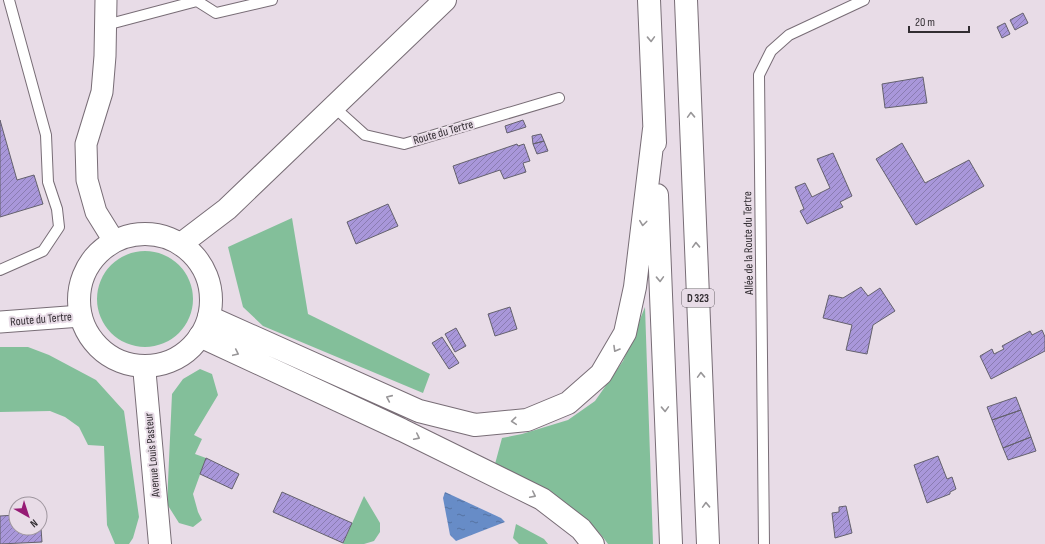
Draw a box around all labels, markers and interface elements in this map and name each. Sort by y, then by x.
scale bar [909,8,969,34]
text: 20 m [915,15,935,30]
one-way arrow [646,36,655,42]
one-way arrow [686,112,695,118]
street label: Route du Tertre [411,117,475,148]
street label: Allée de la Route du Tertre [740,191,757,296]
one-way arrow [639,220,648,226]
one-way arrow [692,242,700,248]
one-way arrow [656,276,665,282]
road number: D 323 [682,289,714,307]
street label: Route du Tertre [10,309,73,330]
one-way arrow [613,345,620,352]
one-way arrow [231,348,239,356]
one-way arrow [697,372,705,378]
one-way arrow [386,395,394,403]
one-way arrow [661,406,670,412]
street label: Avenue Louis Pasteur [141,412,164,499]
one-way arrow [511,417,517,426]
one-way arrow [413,432,420,440]
one-way arrow [529,490,537,498]
north arrow [8,496,48,536]
one-way arrow [702,502,711,508]
text: N [28,516,40,530]

